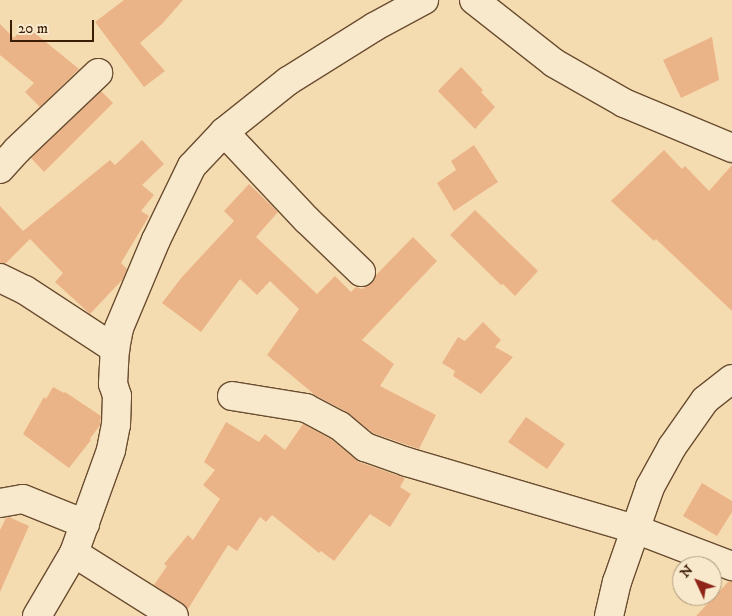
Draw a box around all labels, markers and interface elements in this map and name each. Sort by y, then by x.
scale bar [12,10,96,42]
text: 20 m [18,19,48,38]
north arrow [672,556,722,606]
text: N [676,561,697,582]

